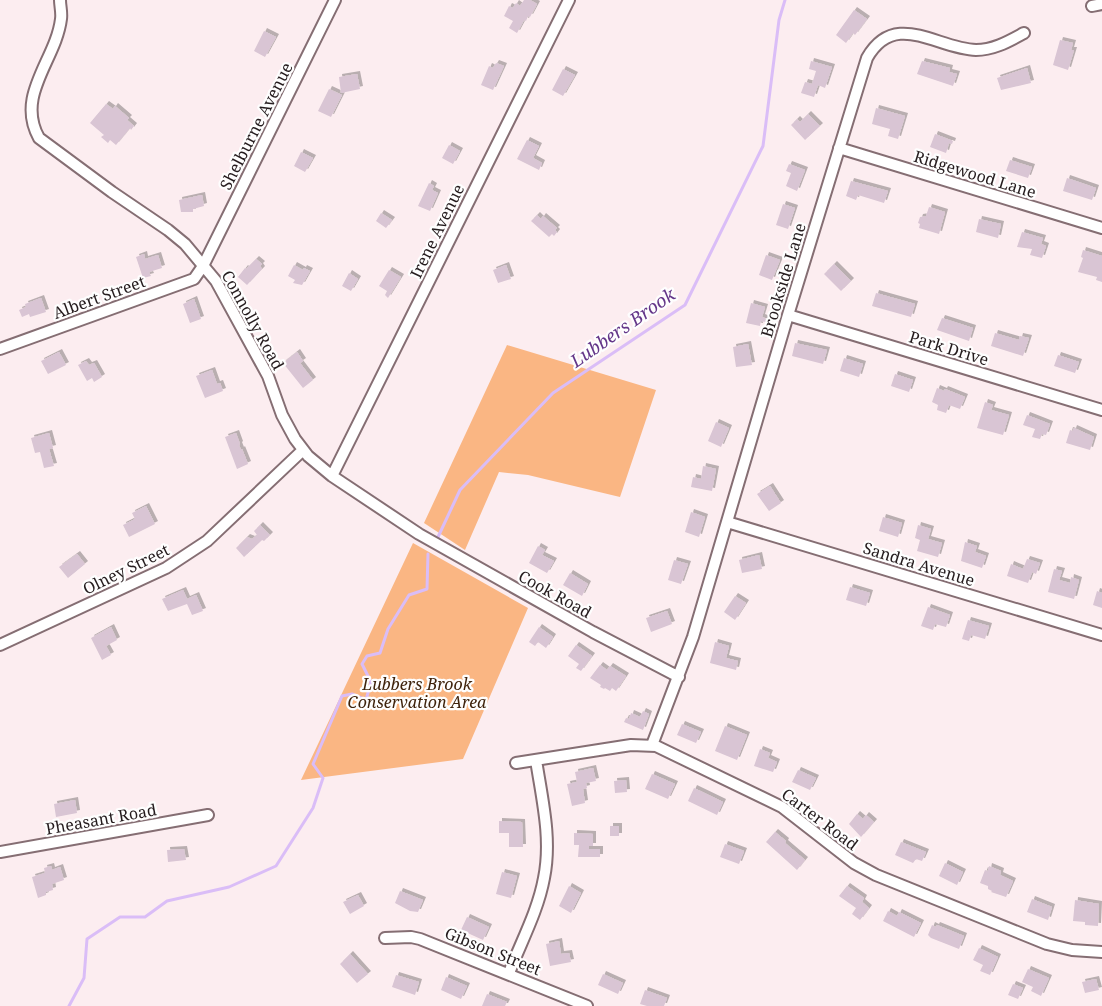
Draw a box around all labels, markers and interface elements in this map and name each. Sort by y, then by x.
street label: Shelburne Avenue [214,59,298,193]
street label: Ridgewood Lane [911,145,1039,203]
street label: Irene Avenue [405,180,469,282]
street label: Brookside Lane [755,220,811,340]
street label: Connolly Road [217,266,290,374]
street label: Albert Street [50,270,148,324]
water label: Lubbers Brook [564,282,680,373]
street label: Park Drive [907,326,991,370]
street label: Sandra Avenue [861,537,977,591]
street label: Olney Street [79,538,173,599]
street label: Cook Road [515,565,596,623]
park label: Lubbers Brook Conservation Area [348,673,487,713]
street label: Carter Road [777,783,863,855]
street label: Pheasant Road [44,798,158,840]
street label: Gibson Street [442,922,545,980]

